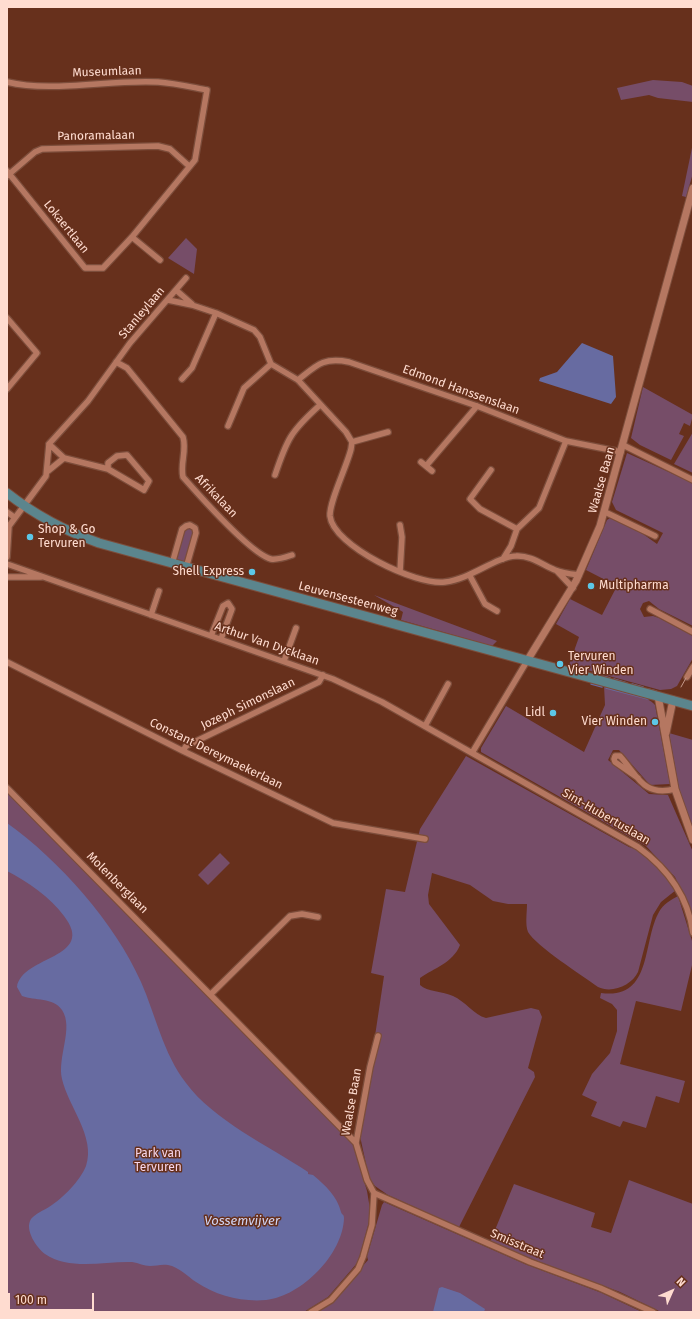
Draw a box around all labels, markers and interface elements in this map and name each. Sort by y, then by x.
street label: Museumlaan [72,64,142,80]
street label: Panoramalaan [57,128,135,144]
street label: Lokaertlaan [40,198,92,256]
street label: Stanleylaan [116,284,168,342]
street label: Edmond Hanssenslaan [401,362,521,418]
street label: Waalse Baan [586,445,618,515]
street label: Afrikalaan [192,471,240,521]
place label: Shop & Go Tervuren [38,523,95,551]
marker: Shop & Go Tervuren [25,532,35,542]
place label: Shell Express [172,565,244,579]
marker: Shell Express [247,567,257,577]
street label: Leuvensesteenweg [297,579,399,619]
place label: Multipharma [599,579,669,593]
marker: Multipharma [586,581,596,591]
street label: Arthur Van Dycklaan [213,619,321,669]
place label: Tervuren Vier Winden [568,650,633,678]
marker: Tervuren Vier Winden [555,659,565,669]
street label: Jozeph Simonslaan [199,675,297,733]
place label: Lidl [525,706,545,720]
marker: Lidl [548,708,558,718]
street label: Constant Dereymaekerlaan [147,715,285,793]
place label: Vier Winden [582,715,647,729]
marker: Vier Winden [650,717,660,727]
street label: Sint-Hubertuslaan [559,786,653,848]
street label: Molenberglaan [83,849,151,917]
street label: Waalse Baan [339,1067,365,1137]
park label: Park van Tervuren [134,1147,182,1175]
water label: Vossemvijver [204,1213,280,1229]
street label: Smisstraat [488,1226,546,1262]
north arrow [652,1271,692,1311]
text: N [674,1275,688,1289]
scale bar [10,1285,96,1311]
text: 100 m [15,1293,47,1307]

